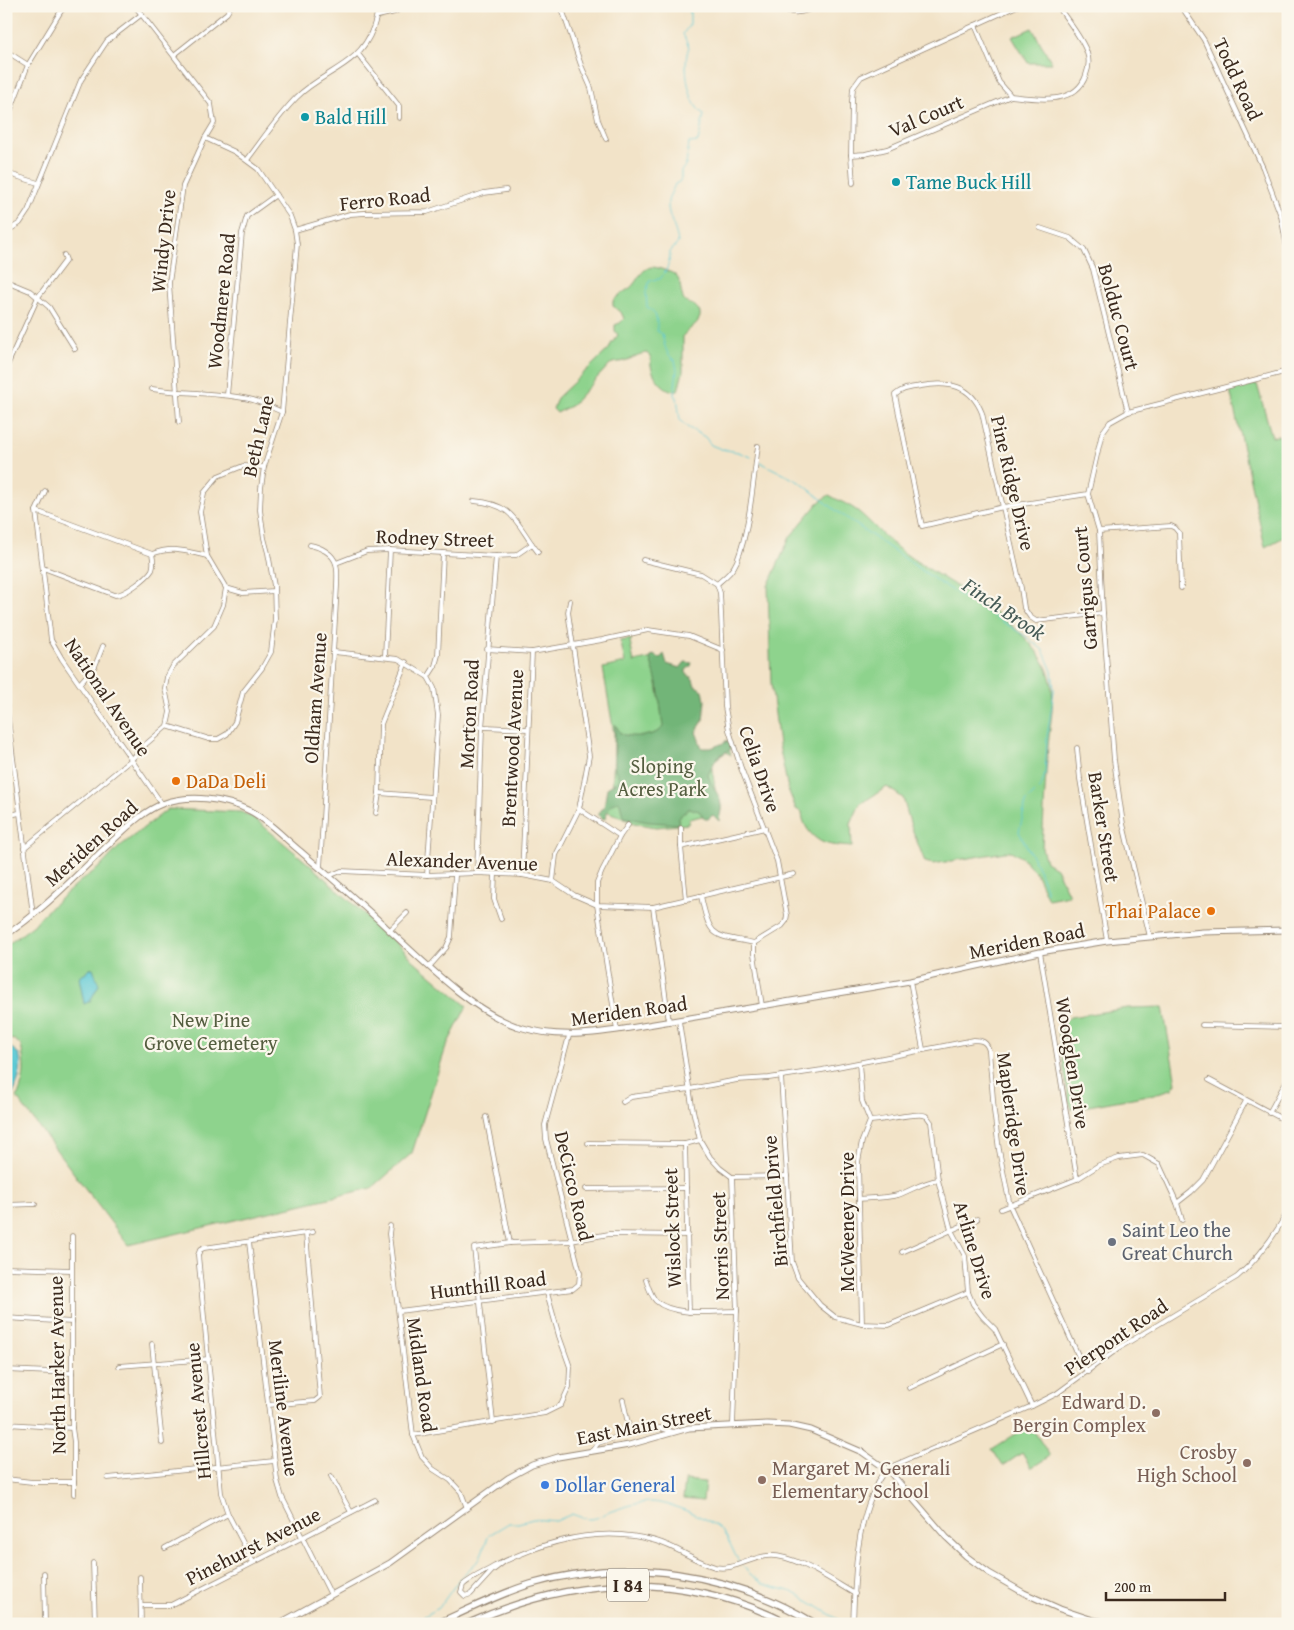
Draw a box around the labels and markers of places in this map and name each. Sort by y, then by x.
place label: Bald Hill [315,102,387,131]
marker: Bald Hill [299,111,311,123]
place label: Tame Buck Hill [906,167,1032,196]
marker: Tame Buck Hill [890,176,902,188]
place label: DaDa Deli [186,766,267,795]
marker: DaDa Deli [170,775,182,787]
place label: Thai Palace [1106,896,1201,925]
marker: Thai Palace [1205,905,1217,917]
place label: Saint Leo the Great Church [1122,1215,1233,1267]
marker: Saint Leo the Great Church [1106,1236,1118,1248]
place label: Edward D. Bergin Complex [1013,1387,1147,1439]
marker: Edward D. Bergin Complex [1150,1407,1162,1419]
place label: Crosby High School [1137,1437,1237,1489]
place label: Margaret M. Generali Elementary School [772,1453,951,1505]
marker: Crosby High School [1241,1457,1253,1469]
place label: Dollar General [555,1470,676,1499]
marker: Margaret M. Generali Elementary School [756,1474,768,1486]
marker: Dollar General [539,1479,551,1491]

